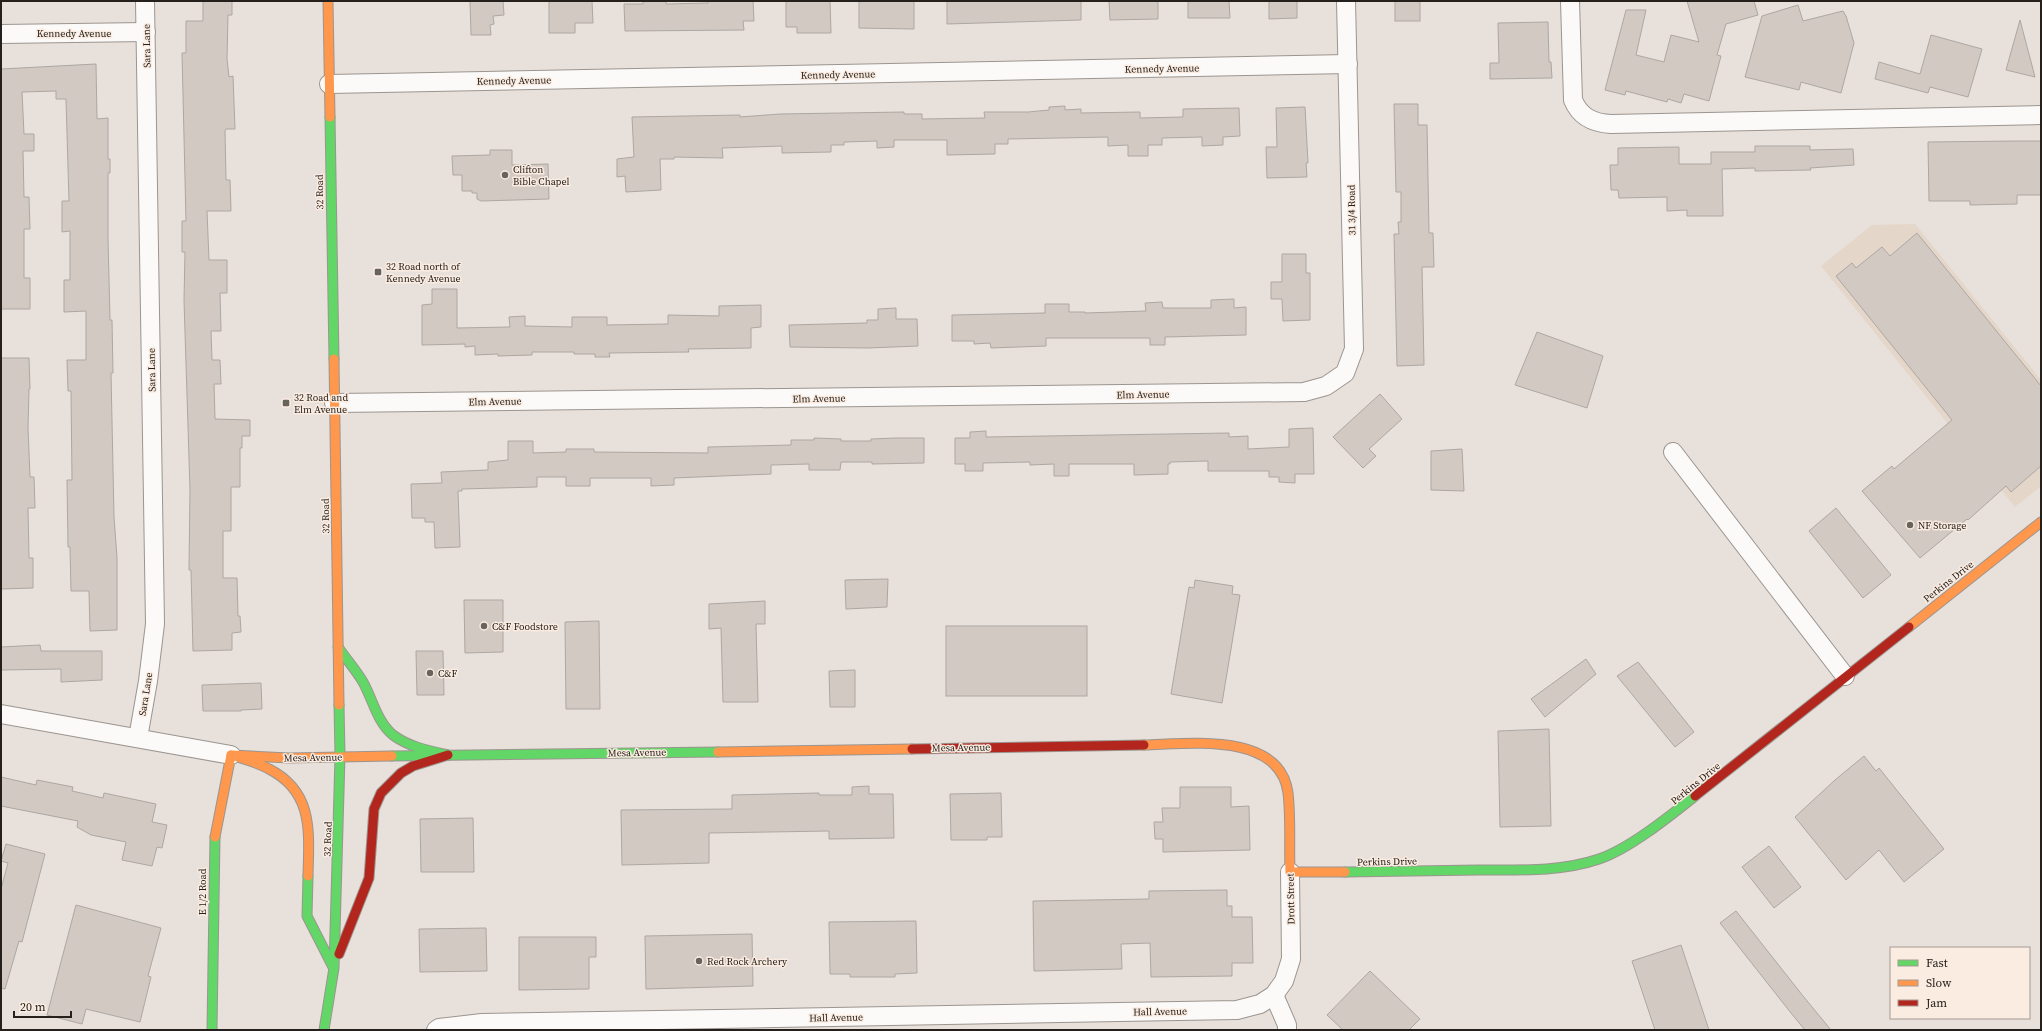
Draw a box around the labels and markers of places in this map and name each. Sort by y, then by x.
place label: Clifton Bible Chapel [513,163,569,188]
marker: Clifton Bible Chapel [500,170,510,180]
place label: 32 Road north of Kennedy Avenue [386,260,461,285]
marker: 32 Road north of Kennedy Avenue [373,267,383,277]
place label: 32 Road and Elm Avenue [294,391,348,416]
marker: 32 Road and Elm Avenue [281,398,291,408]
place label: NF Storage [1918,519,1966,532]
marker: NF Storage [1905,520,1915,530]
place label: C&F Foodstore [492,620,558,633]
marker: C&F Foodstore [479,621,489,631]
place label: C&F [438,667,458,680]
marker: C&F [425,668,435,678]
place label: Red Rock Archery [707,955,788,968]
marker: Red Rock Archery [694,956,704,966]

